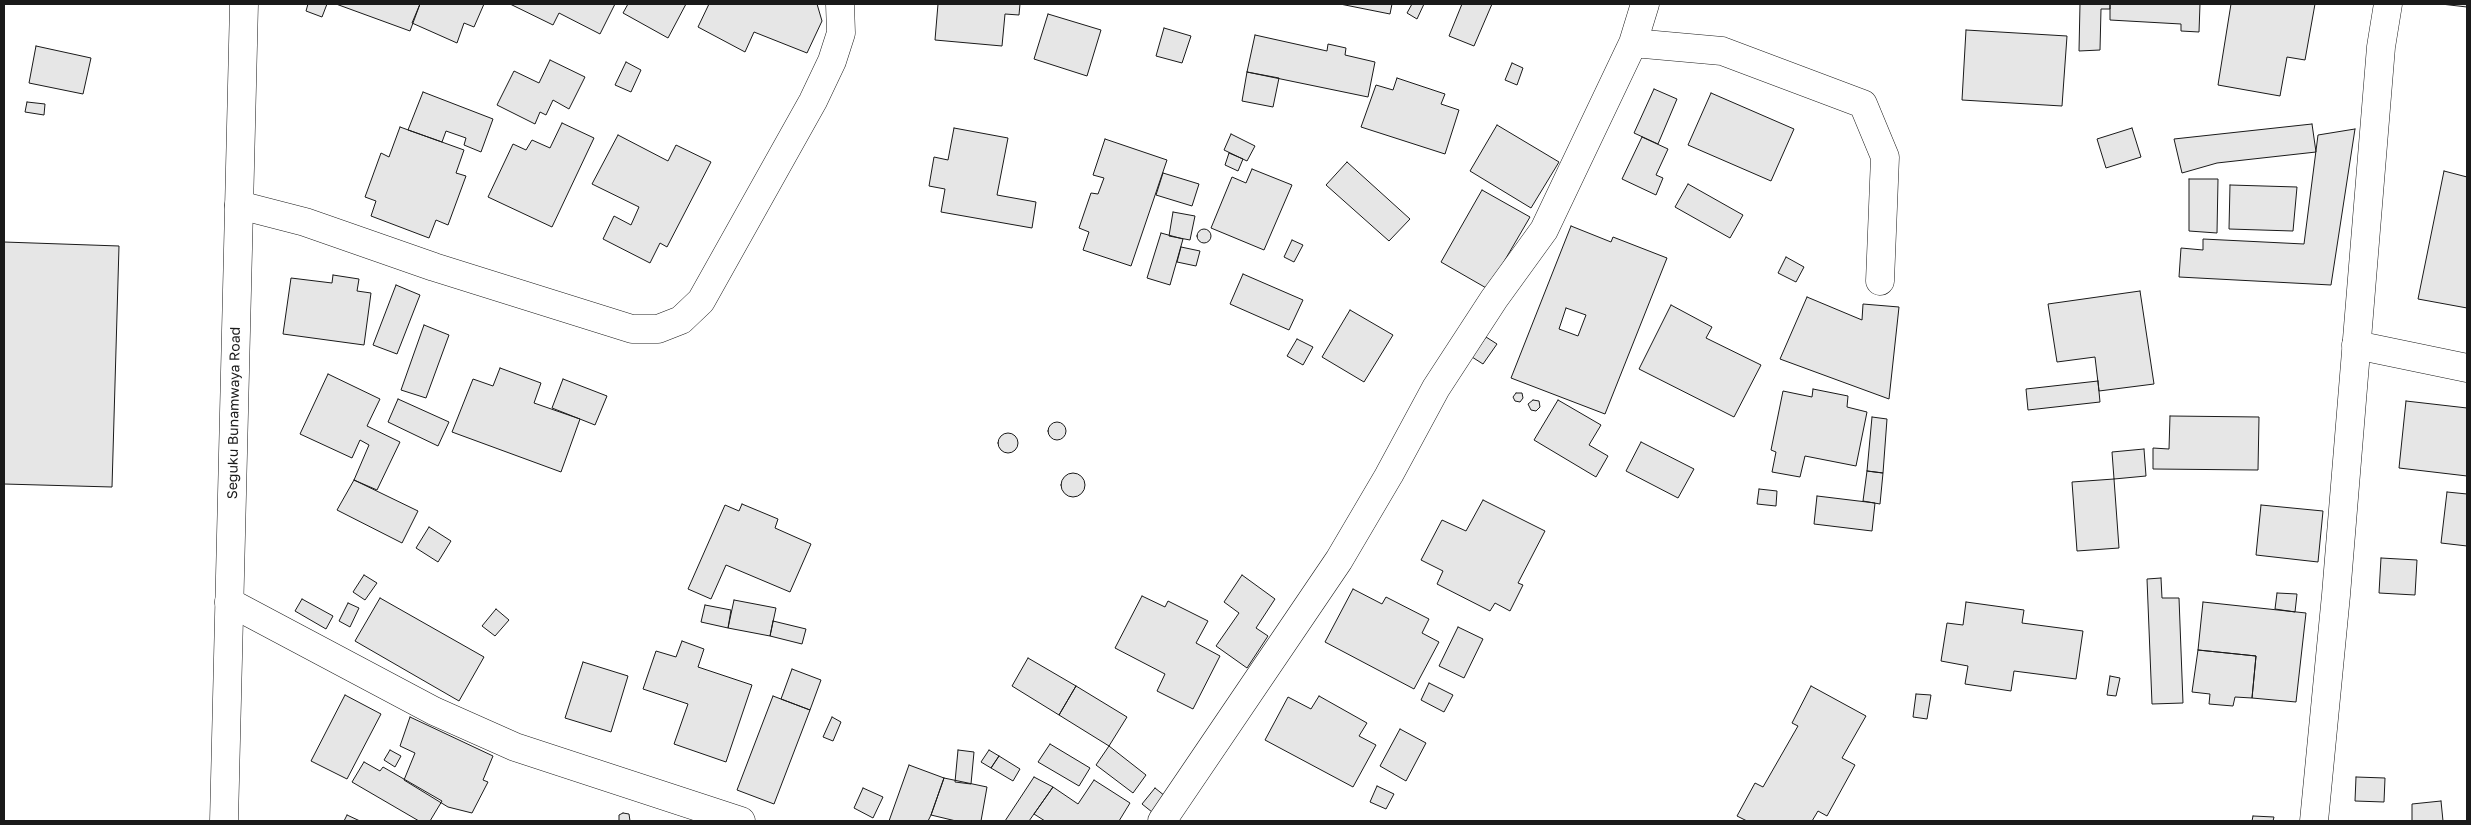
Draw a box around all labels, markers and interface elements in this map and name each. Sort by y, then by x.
street label: Seguku Bunamwaya Road [224,327,244,499]

